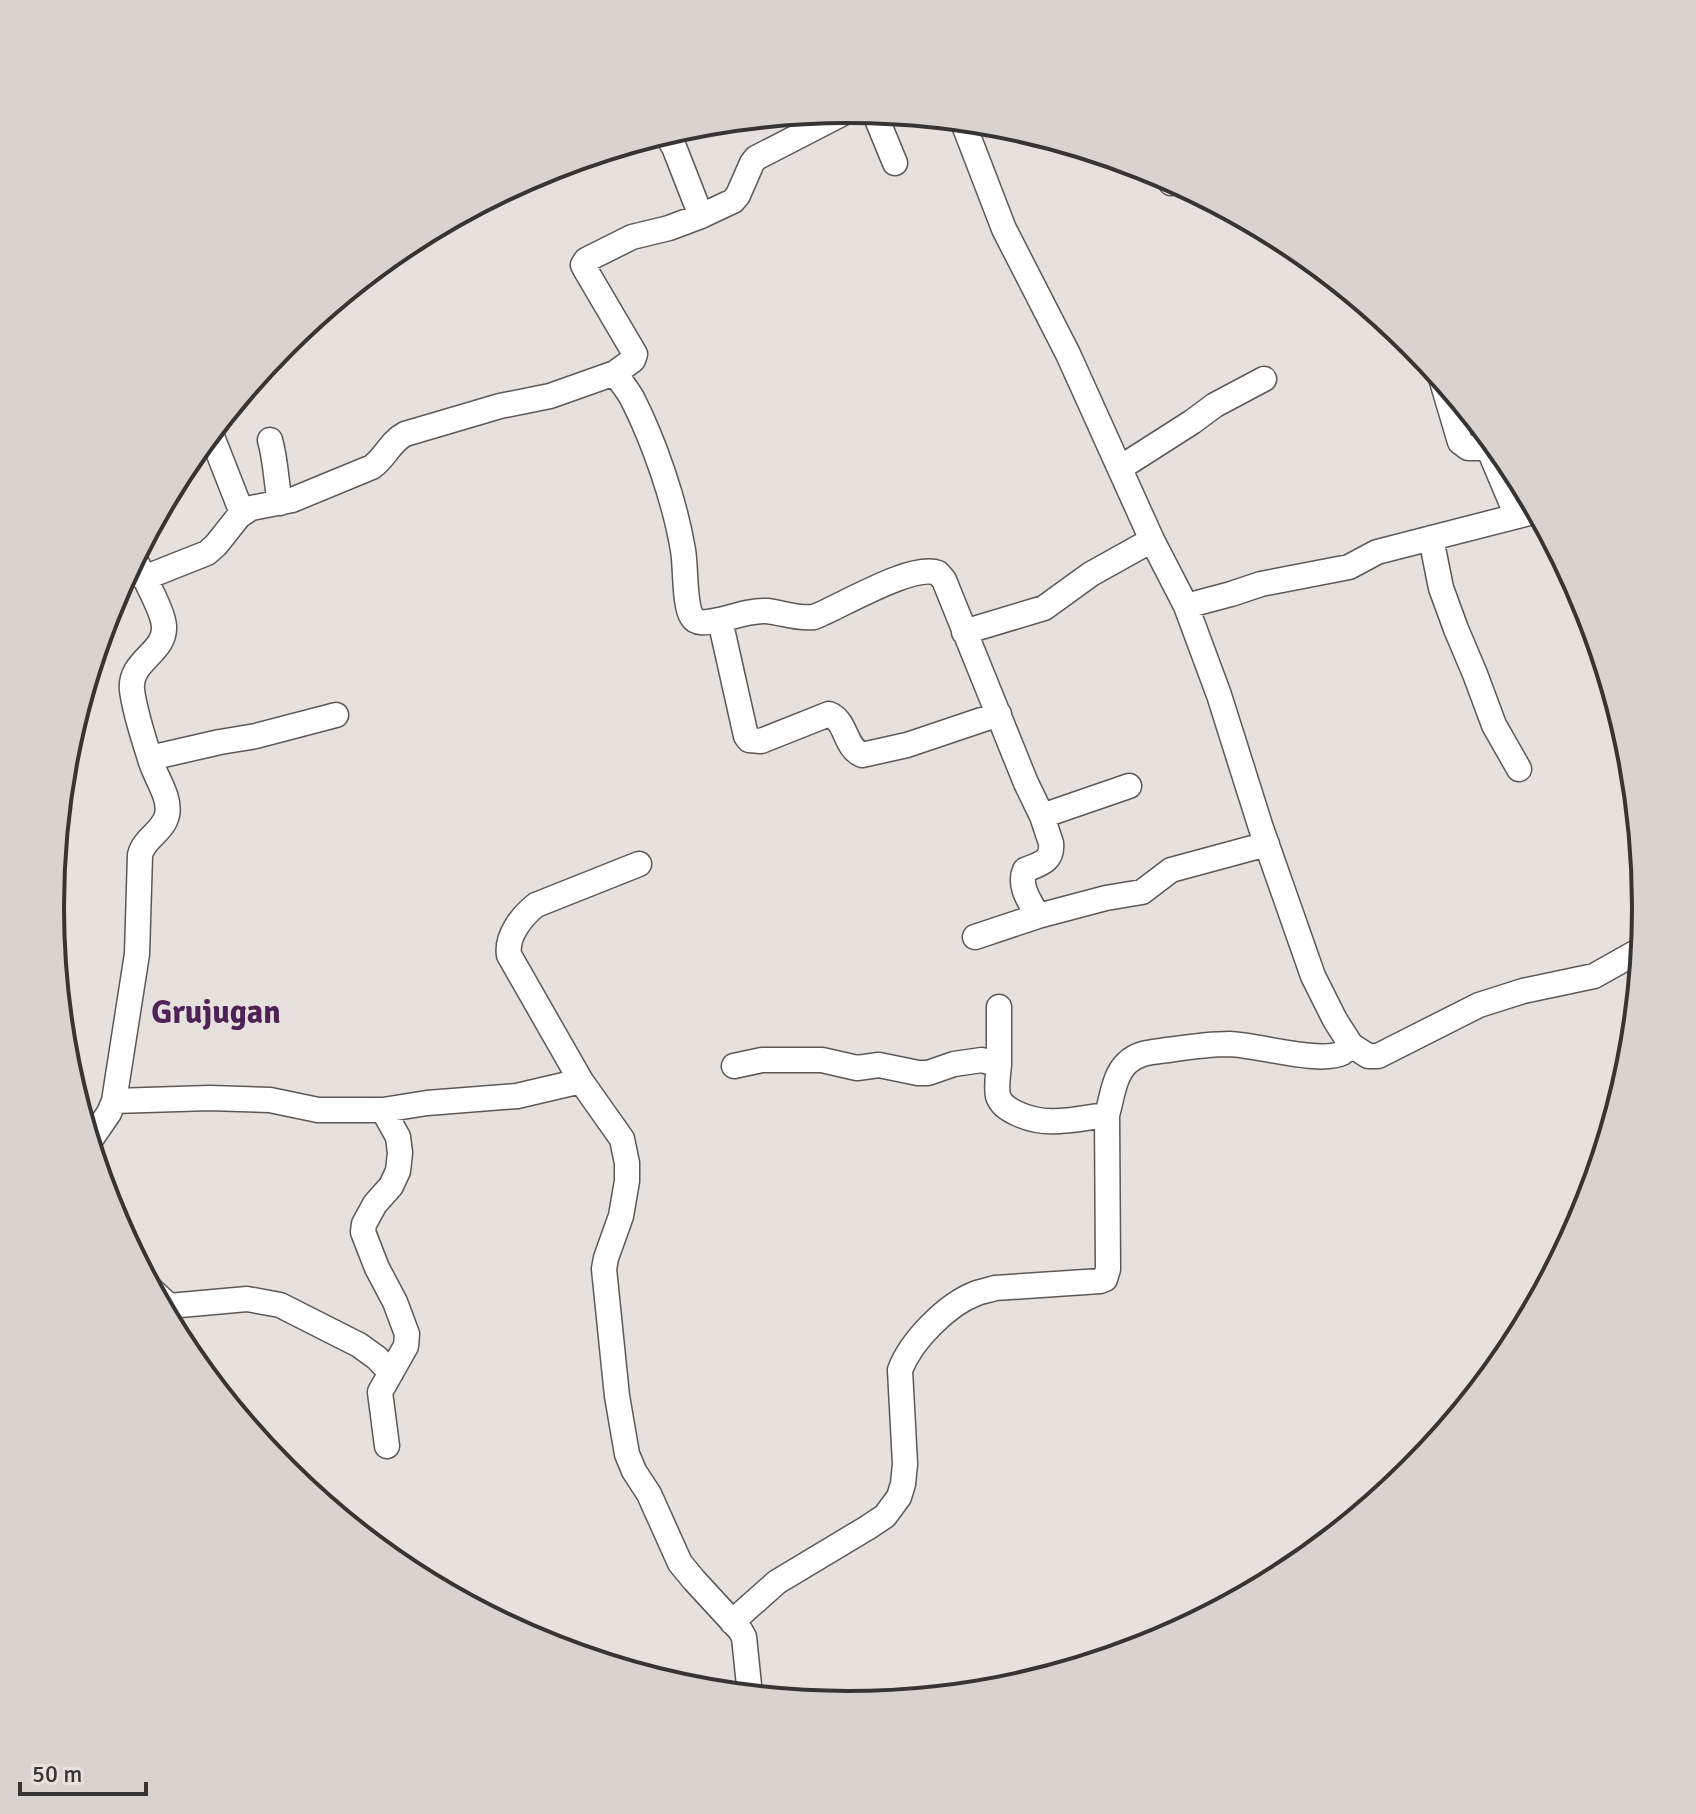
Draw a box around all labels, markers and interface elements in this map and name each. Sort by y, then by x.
district label: Grujugan [151,993,281,1032]
scale bar [20,1746,146,1796]
text: 50 m [32,1759,82,1789]

